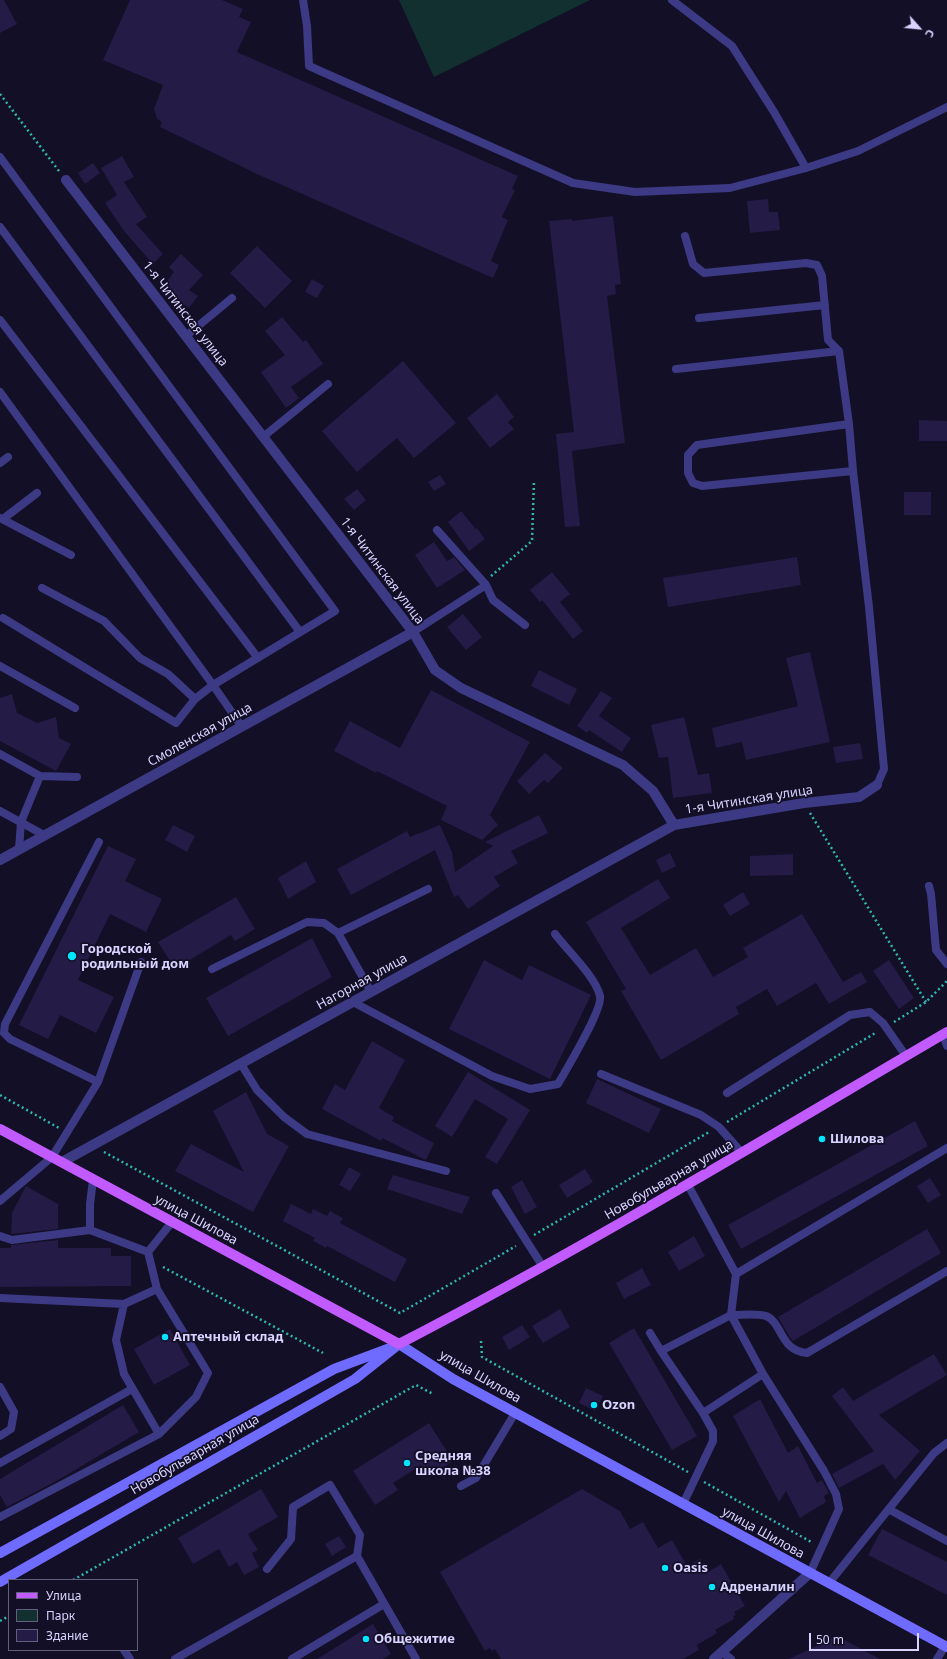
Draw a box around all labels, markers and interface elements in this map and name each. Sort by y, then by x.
north arrow [899,8,939,48]
text: С [922,27,938,40]
street label: 1-я Читинская улица [139,258,231,370]
street label: 1-я Читинская улица [337,515,427,627]
street label: Смоленская улица [145,700,255,770]
street label: 1-я Читинская улица [684,782,814,818]
place label: Городской родильный дом [81,941,189,972]
marker: Городской родильный дом [66,950,78,962]
street label: Нагорная улица [314,951,410,1013]
place label: Шилова [830,1131,884,1147]
marker: Шилова [817,1134,827,1144]
street label: Новобульварная улица [602,1137,736,1223]
street label: улица Шилова [152,1192,240,1248]
place label: Аптечный склад [173,1329,283,1345]
marker: Аптечный склад [160,1332,170,1342]
street label: улица Шилова [436,1347,524,1407]
place label: Ozon [602,1397,635,1413]
marker: Ozon [589,1400,599,1410]
street label: Новобульварная улица [128,1412,262,1498]
place label: Средняя школа №38 [415,1448,491,1479]
marker: Средняя школа №38 [402,1458,412,1468]
street label: улица Шилова [719,1504,807,1562]
place label: Oasis [673,1560,708,1576]
marker: Oasis [660,1563,670,1573]
legend [8,1579,138,1651]
place label: Адреналин [720,1579,795,1595]
marker: Адреналин [707,1582,717,1592]
text: Улица [46,1587,81,1604]
text: Парк [46,1607,75,1624]
scale bar [811,1625,921,1651]
text: Здание [46,1627,88,1644]
place label: Общежитие [374,1631,455,1647]
text: 50 m [816,1631,844,1648]
marker: Общежитие [361,1634,371,1644]

